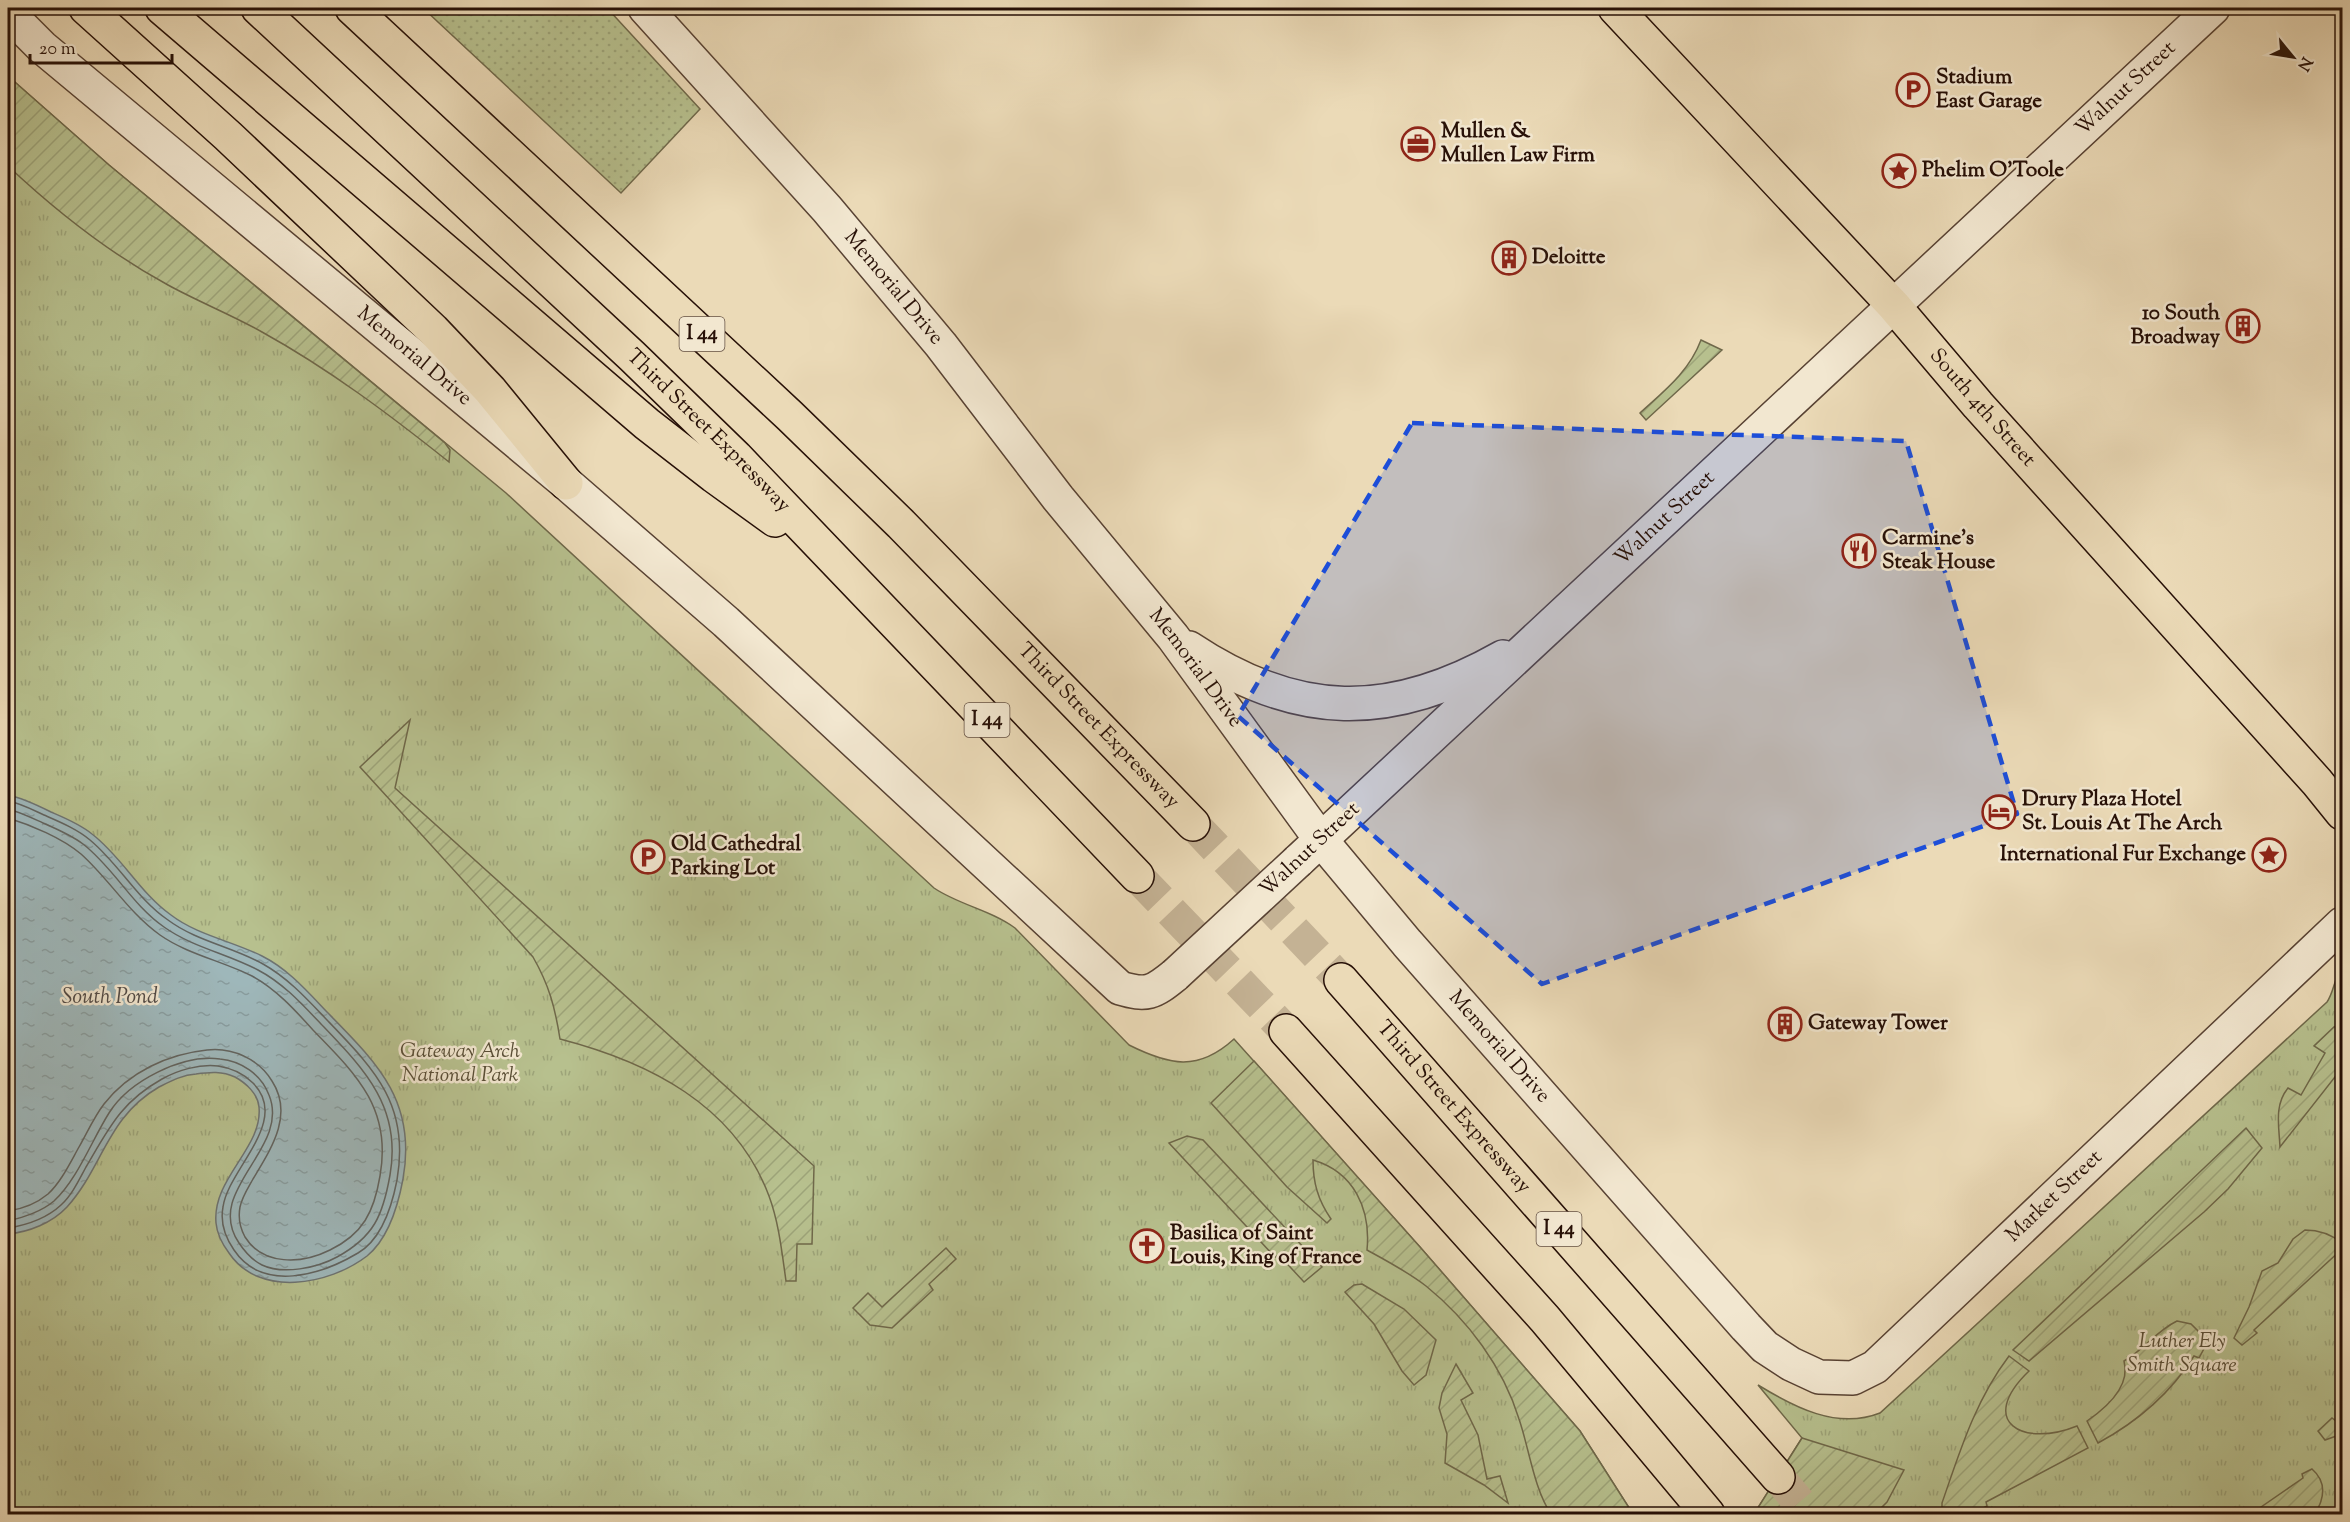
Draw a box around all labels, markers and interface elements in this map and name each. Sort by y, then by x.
scale bar [30,27,172,65]
north arrow [2263,27,2323,87]
street label: Walnut Street [2069,35,2183,144]
text: 20 m [39,37,76,63]
text: N [2291,52,2317,75]
place label: Stadium East Garage [1936,63,2042,117]
parking icon: Stadium East Garage [1895,72,1931,108]
place label: Mullen & Mullen Law Firm [1441,117,1596,171]
office icon: Mullen & Mullen Law Firm [1400,126,1436,162]
place icon: Phelim O'Toole [1881,153,1917,189]
place label: Phelim O'Toole [1922,156,2064,186]
street label: Memorial Drive [836,224,950,352]
building icon: Deloitte [1491,240,1527,276]
place label: Deloitte [1532,243,1606,273]
place label: 10 South Broadway [2131,299,2221,353]
street label: Memorial Drive [350,300,478,413]
building icon: 10 South Broadway [2225,308,2261,344]
road number: I 44 [680,317,724,351]
street label: South 4th Street [1922,342,2042,474]
street label: Third Street Expressway [619,343,798,520]
street label: Walnut Street [1608,464,1722,573]
place label: Carmine's Steak House [1882,524,1996,578]
restaurant icon: Carmine's Steak House [1841,533,1877,569]
street label: Memorial Drive [1141,602,1250,734]
street label: Third Street Expressway [1010,637,1186,817]
road number: I 44 [964,703,1010,737]
place label: Drury Plaza Hotel St. Louis At The Arch [2022,785,2223,839]
hotel icon: Drury Plaza Hotel St. Louis At The Arch [1981,794,2017,830]
street label: Walnut Street [1253,795,1367,905]
place label: Old Cathedral Parking Lot [671,830,801,884]
place icon: International Fur Exchange [2251,837,2287,873]
parking icon: Old Cathedral Parking Lot [630,839,666,875]
place label: International Fur Exchange [2000,840,2246,870]
water label: South Pond [62,982,158,1014]
street label: Memorial Drive [1441,984,1557,1110]
building icon: Gateway Tower [1767,1006,1803,1042]
place label: Gateway Tower [1808,1009,1948,1039]
street label: Third Street Expressway [1369,1015,1538,1201]
park label: Gateway Arch National Park [400,1037,520,1091]
street label: Market Street [2000,1143,2110,1250]
road number: I 44 [1536,1212,1582,1246]
place label: Basilica of Saint Louis, King of France [1170,1219,1362,1273]
church icon: Basilica of Saint Louis, King of France [1129,1228,1165,1264]
park label: Luther Ely Smith Square [2127,1327,2237,1381]

